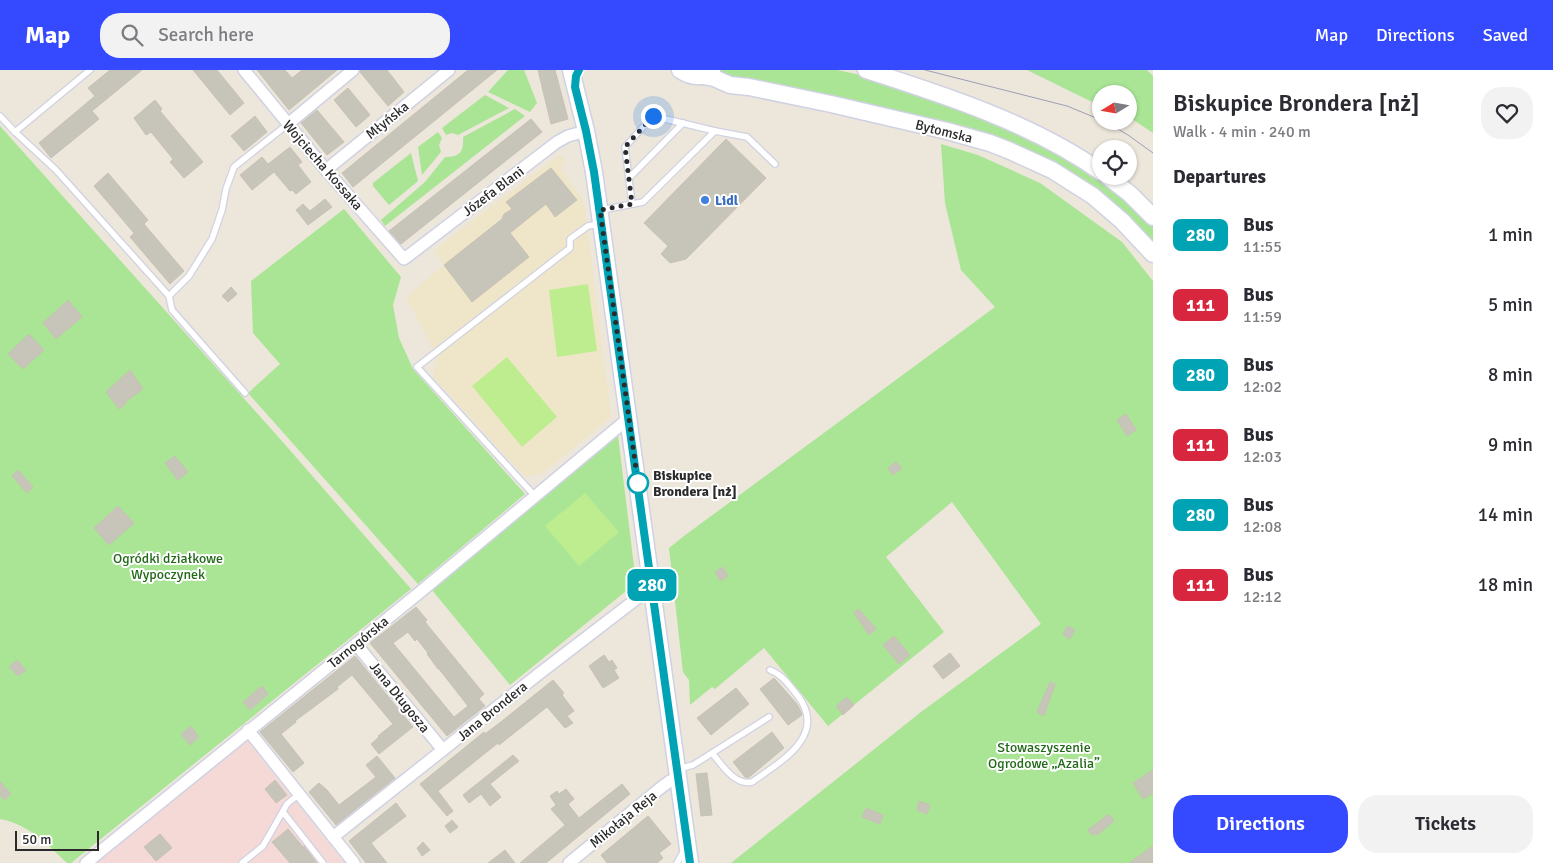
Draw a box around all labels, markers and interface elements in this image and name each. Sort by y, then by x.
search box [100,13,450,58]
text: Map [25,20,70,50]
icon: search [118,21,146,49]
text: Search here [158,23,254,47]
text: Map [1315,24,1348,46]
text: Directions [1376,24,1455,46]
text: Saved [1483,24,1528,46]
north arrow [1092,85,1138,130]
map controls [1092,85,1137,185]
button: heart [1481,87,1533,139]
text: Biskupice Brondera [nż] [1173,88,1420,118]
street label: Młyńska [362,98,412,143]
your location [641,104,666,129]
street label: Bytomska [913,116,974,147]
street label: Wojciecha Kossaka [279,117,366,214]
text: Walk · 4 min · 240 m [1173,122,1311,142]
button: locate [1092,140,1137,185]
street label: Józefa Blani [459,163,527,220]
text: Departures [1173,165,1266,189]
place label: Lidl [715,192,739,209]
marker: Lidl [699,194,711,206]
text: Bus [1243,213,1274,237]
text: 1 min [1488,223,1533,247]
text: 280 [1186,224,1215,246]
text: 11:55 [1243,237,1282,257]
text: Bus [1243,283,1274,307]
text: 5 min [1488,293,1533,317]
text: 111 [1186,294,1215,316]
text: 11:59 [1243,307,1282,327]
text: Bus [1243,353,1274,377]
text: 8 min [1488,363,1533,387]
text: 280 [1186,364,1215,386]
text: 12:02 [1243,377,1282,397]
text: Bus [1243,423,1274,447]
text: 9 min [1488,433,1533,457]
text: 111 [1186,434,1215,456]
text: 12:03 [1243,447,1282,467]
place label: Biskupice Brondera [nż] [653,467,737,500]
marker: Biskupice Brondera [nż] [627,472,649,494]
text: Bus [1243,493,1274,517]
text: 14 min [1478,503,1533,527]
text: 280 [1186,504,1215,526]
text: 12:08 [1243,517,1282,537]
park label: Ogródki działkowe Wypoczynek [113,550,223,583]
text: Bus [1243,563,1274,587]
line badge: 280 [623,569,681,601]
text: 18 min [1478,573,1533,597]
text: 280 [637,574,667,596]
text: 111 [1186,574,1215,596]
text: 12:12 [1243,587,1282,607]
street label: Tarnogórska [325,613,392,672]
street label: Jana Długosza [366,658,433,736]
street label: Jana Brondera [454,678,531,745]
park label: Stowaszyszenie Ogrodowe „Azalia” [988,739,1100,772]
street label: Mikołaja Reja [586,787,660,852]
button: Directions [1173,795,1348,853]
button: Tickets [1358,795,1533,853]
scale bar [15,828,99,851]
text: 50 m [22,831,51,848]

